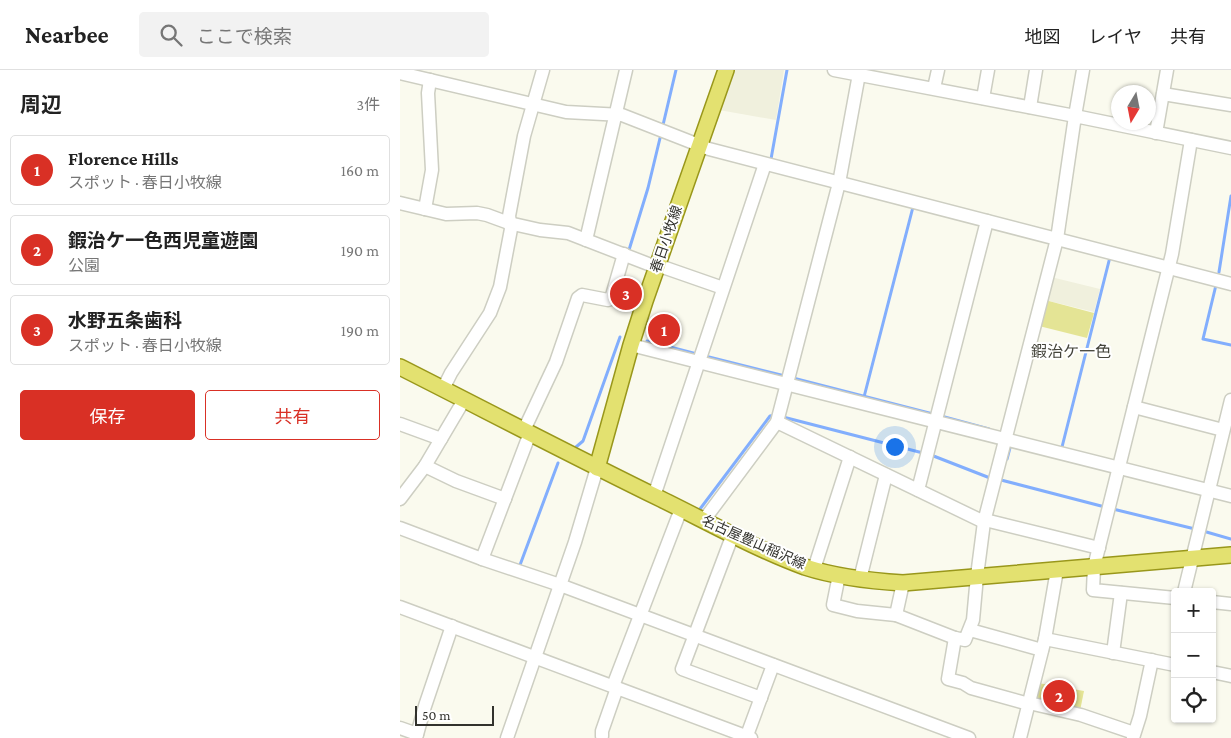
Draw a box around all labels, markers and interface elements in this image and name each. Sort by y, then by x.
search box [139,12,489,57]
text: Nearbee [25,21,109,48]
icon: search [157,21,185,49]
text: ここで検索 [197,26,292,47]
text: 地図 [1025,27,1061,47]
text: レイヤ [1089,27,1142,47]
text: 共有 [1170,27,1206,47]
north arrow [1111,85,1156,130]
text: 周辺 [20,93,62,117]
text: 3件 [356,96,380,113]
text: Florence Hills [68,148,179,169]
text: 1 [34,162,40,179]
text: 160 m [341,162,379,179]
text: スポット · 春日小牧線 [68,174,222,191]
street label: 春日小牧線 [647,203,685,275]
text: 鍜治ケ一色西児童遊園 [68,230,258,251]
text: 2 [33,242,41,259]
text: 190 m [341,242,379,259]
text: 公園 [68,257,100,274]
pin: 3 [610,275,642,313]
text: 水野五条歯科 [68,310,182,331]
pin: 1 [648,311,680,349]
text: 3 [33,322,41,339]
text: 190 m [341,322,379,339]
text: スポット · 春日小牧線 [68,337,222,354]
district label: 鍜治ケ一色 [1031,343,1111,360]
button: 保存 [20,390,195,440]
button: 共有 [205,390,380,440]
your location [882,434,908,460]
street label: 名古屋豊山稲沢線 [700,512,808,572]
map controls [1171,588,1216,723]
button: + [1171,588,1216,633]
button: − [1171,633,1216,678]
pin: 2 [1043,677,1075,715]
button: locate [1171,678,1216,723]
scale bar [415,703,494,726]
text: 50 m [422,707,450,723]

